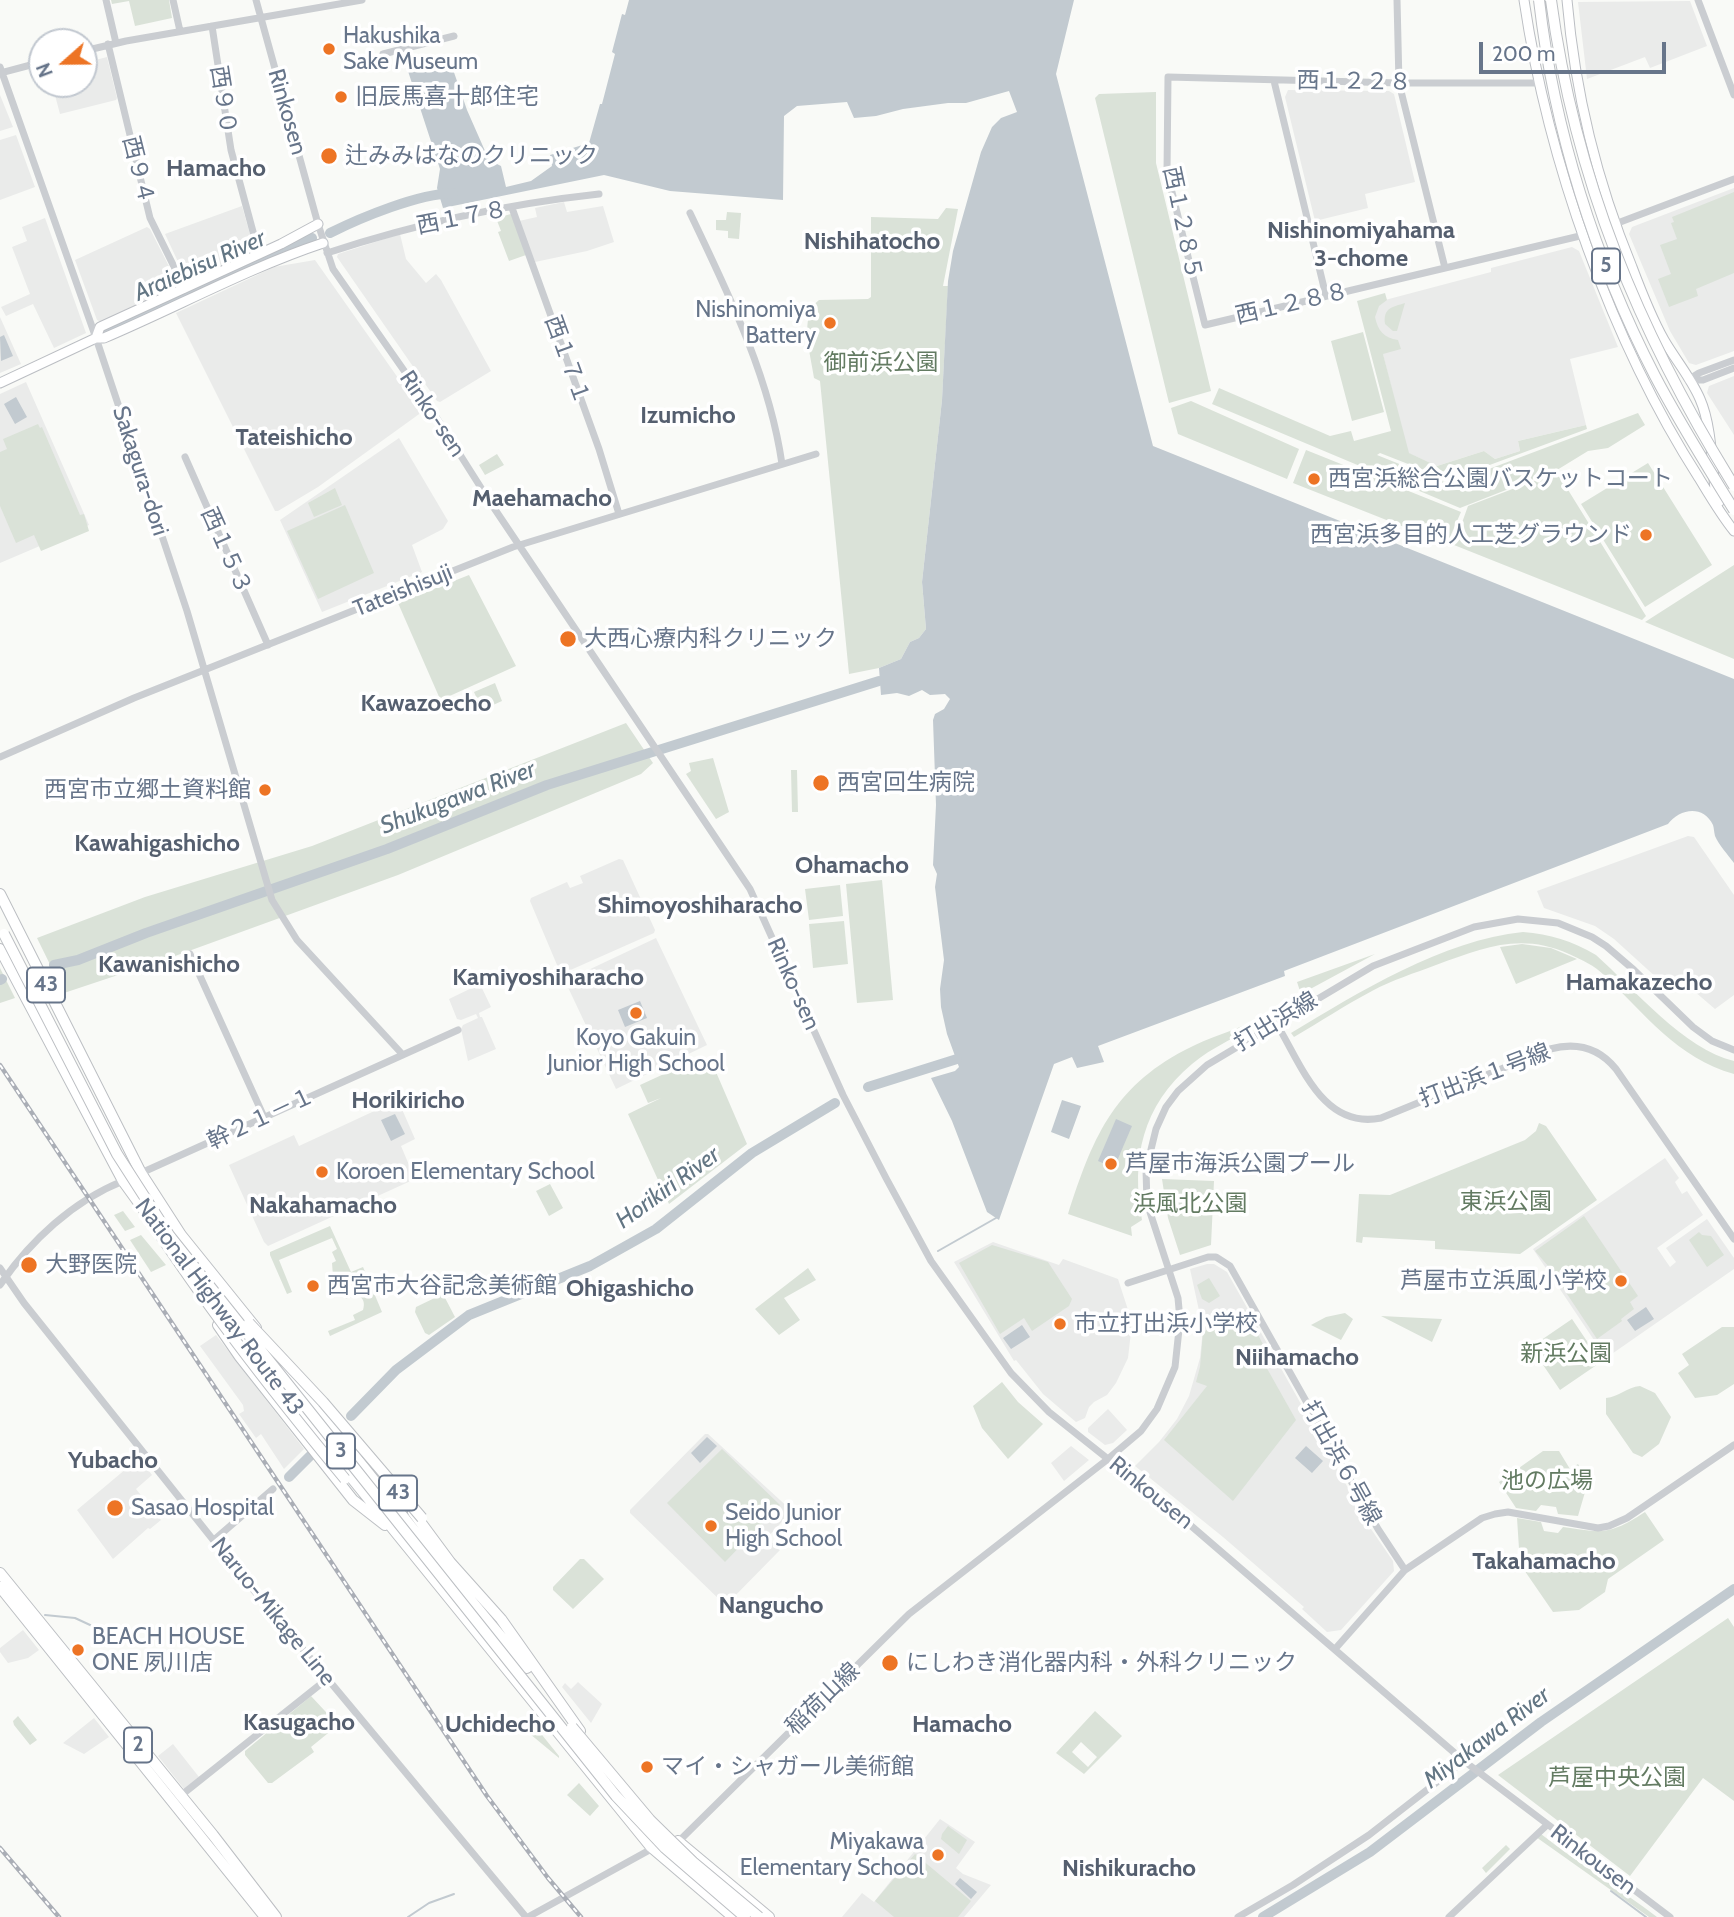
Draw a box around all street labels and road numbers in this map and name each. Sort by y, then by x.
street label: 西９０ [204,64,242,136]
street label: Rinkosen [262,66,312,158]
street label: 西１２２８ [1296,67,1412,97]
street label: 西９４ [116,133,160,207]
street label: 西１２８５ [1157,164,1207,282]
street label: 西１７８ [414,196,510,240]
road number: 5 [1592,248,1620,284]
street label: 西１２８８ [1233,278,1351,330]
street label: 西１７１ [538,312,596,408]
street label: Rinko-sen [393,366,471,462]
street label: Sakagura-dori [106,403,174,539]
street label: 西１５３ [195,503,257,599]
street label: Tateishisuji [350,559,456,623]
street label: Rinko-sen [761,934,825,1034]
road number: 43 [27,968,65,1002]
street label: 打出浜線 [1229,986,1323,1058]
street label: 打出浜１号線 [1416,1038,1554,1114]
street label: 幹２１－１ [203,1082,319,1156]
street label: National Highway Route 43 [129,1193,309,1421]
street label: 打出浜６号線 [1295,1396,1387,1530]
road number: 3 [327,1434,355,1468]
street label: Rinkousen [1103,1451,1199,1535]
road number: 43 [379,1476,417,1510]
street label: Naruo-Mikage Line [205,1532,341,1692]
street label: 稲荷山線 [780,1657,866,1741]
road number: 2 [124,1728,152,1762]
street label: Rinkousen [1545,1819,1641,1901]

